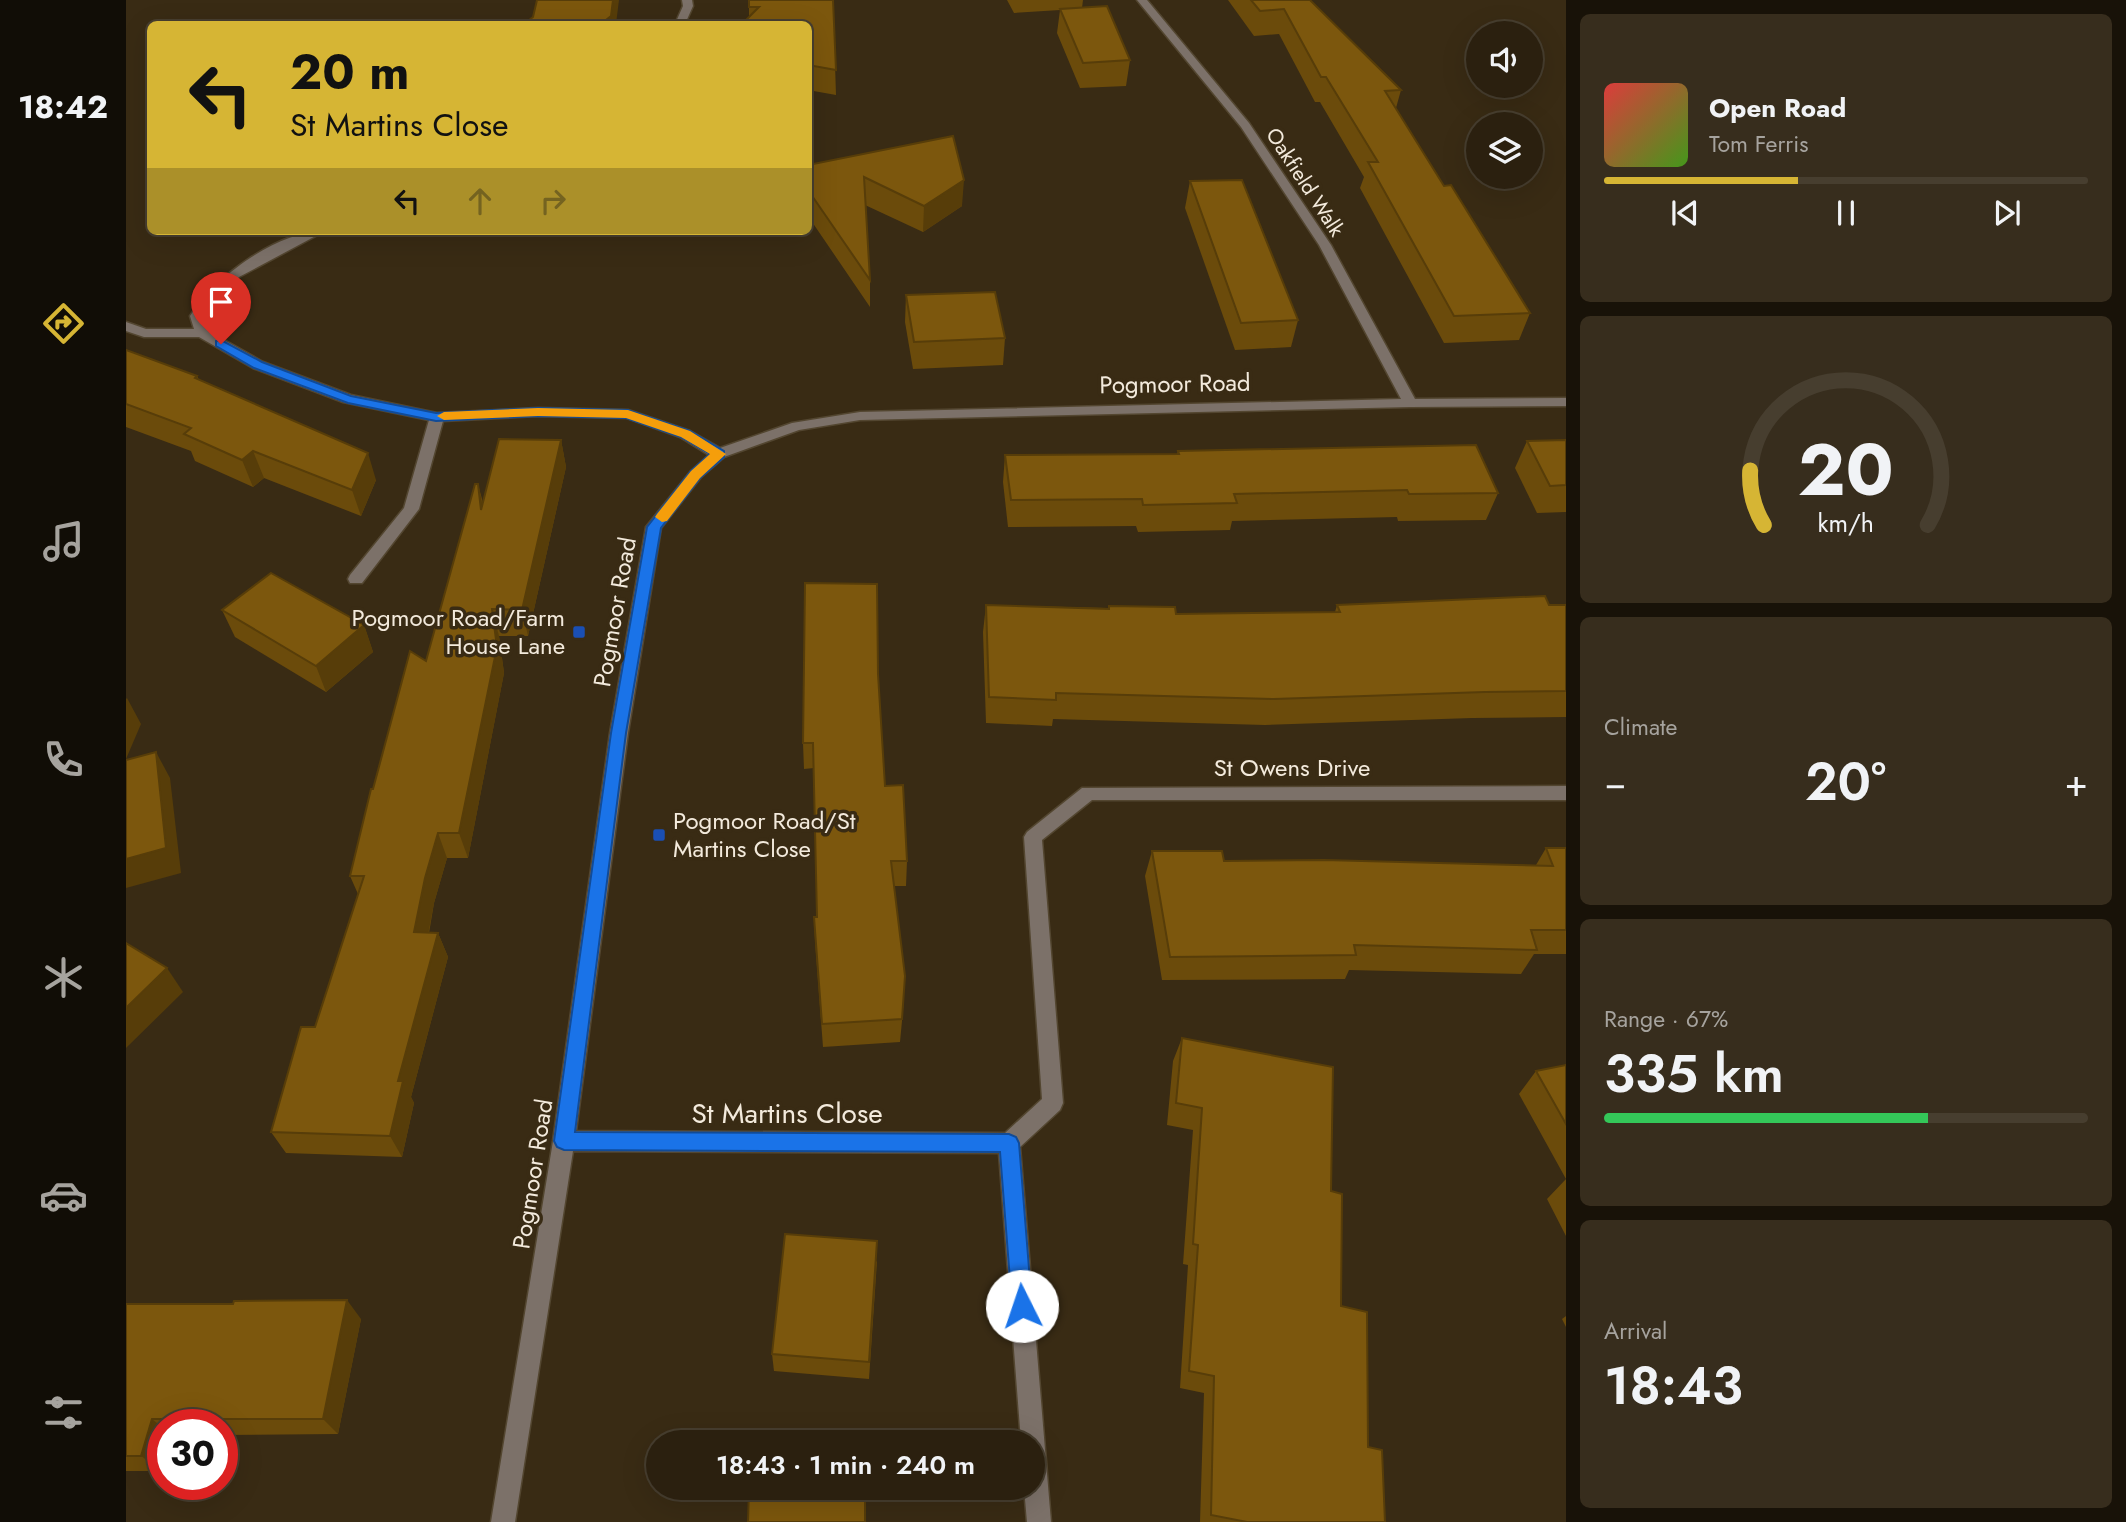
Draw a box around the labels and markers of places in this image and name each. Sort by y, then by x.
pin [191,272,251,344]
place label: Pogmoor Road/Farm House Lane [352,600,565,663]
marker: Pogmoor Road/Farm House Lane [571,624,587,640]
place label: Pogmoor Road/St Martins Close [673,803,856,866]
marker: Pogmoor Road/St Martins Close [651,827,667,843]

